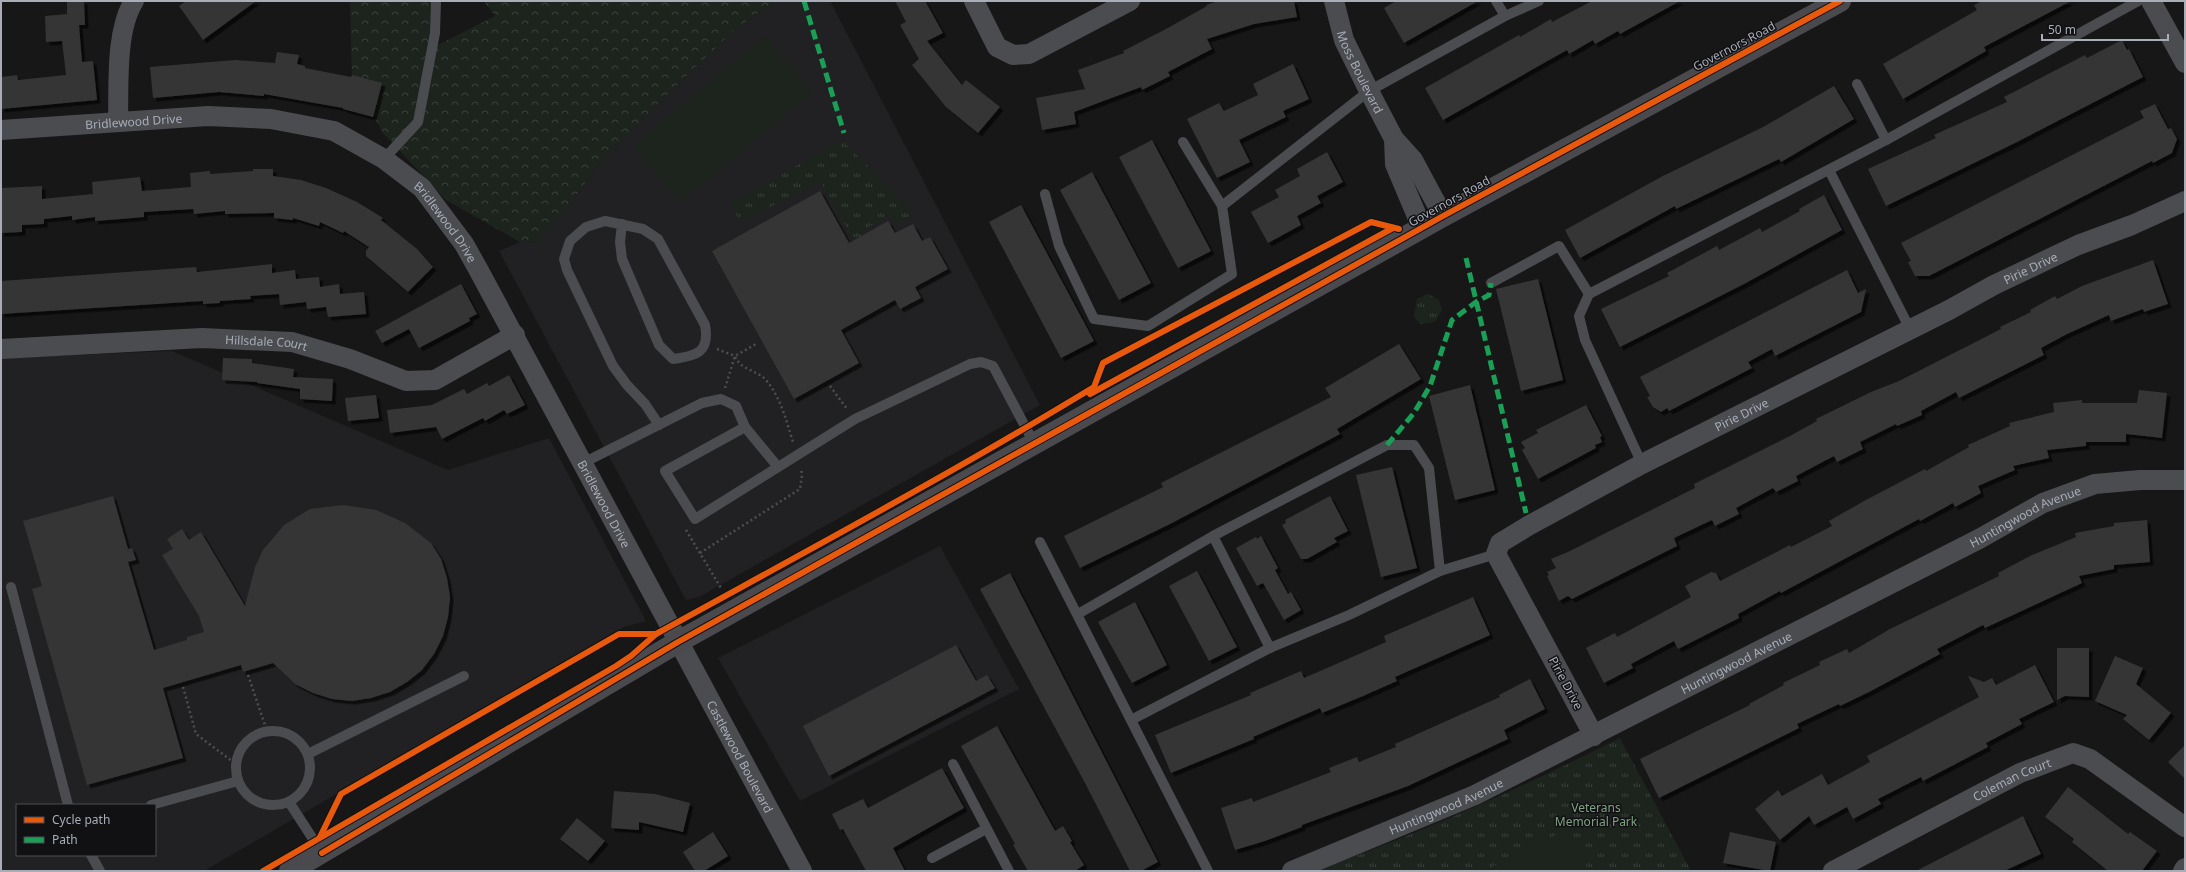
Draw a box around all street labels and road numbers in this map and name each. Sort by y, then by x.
street label: Governors Road [1690,17,1778,75]
street label: Moss Boulevard [1333,29,1388,116]
street label: Bridlewood Drive [85,109,183,133]
street label: Governors Road [1405,172,1493,230]
street label: Bridlewood Drive [411,177,481,266]
street label: Pirie Drive [2000,247,2060,288]
street label: Hillsdale Court [225,331,310,355]
street label: Pirie Drive [1711,393,1771,435]
street label: Bridlewood Drive [574,457,635,551]
street label: Huntingwood Avenue [1966,481,2083,551]
street label: Huntingwood Avenue [1678,627,1795,698]
street label: Pirie Drive [1545,653,1587,713]
street label: Castlewood Boulevard [703,697,778,816]
street label: Coleman Court [1970,753,2054,805]
street label: Huntingwood Avenue [1386,774,1506,838]

